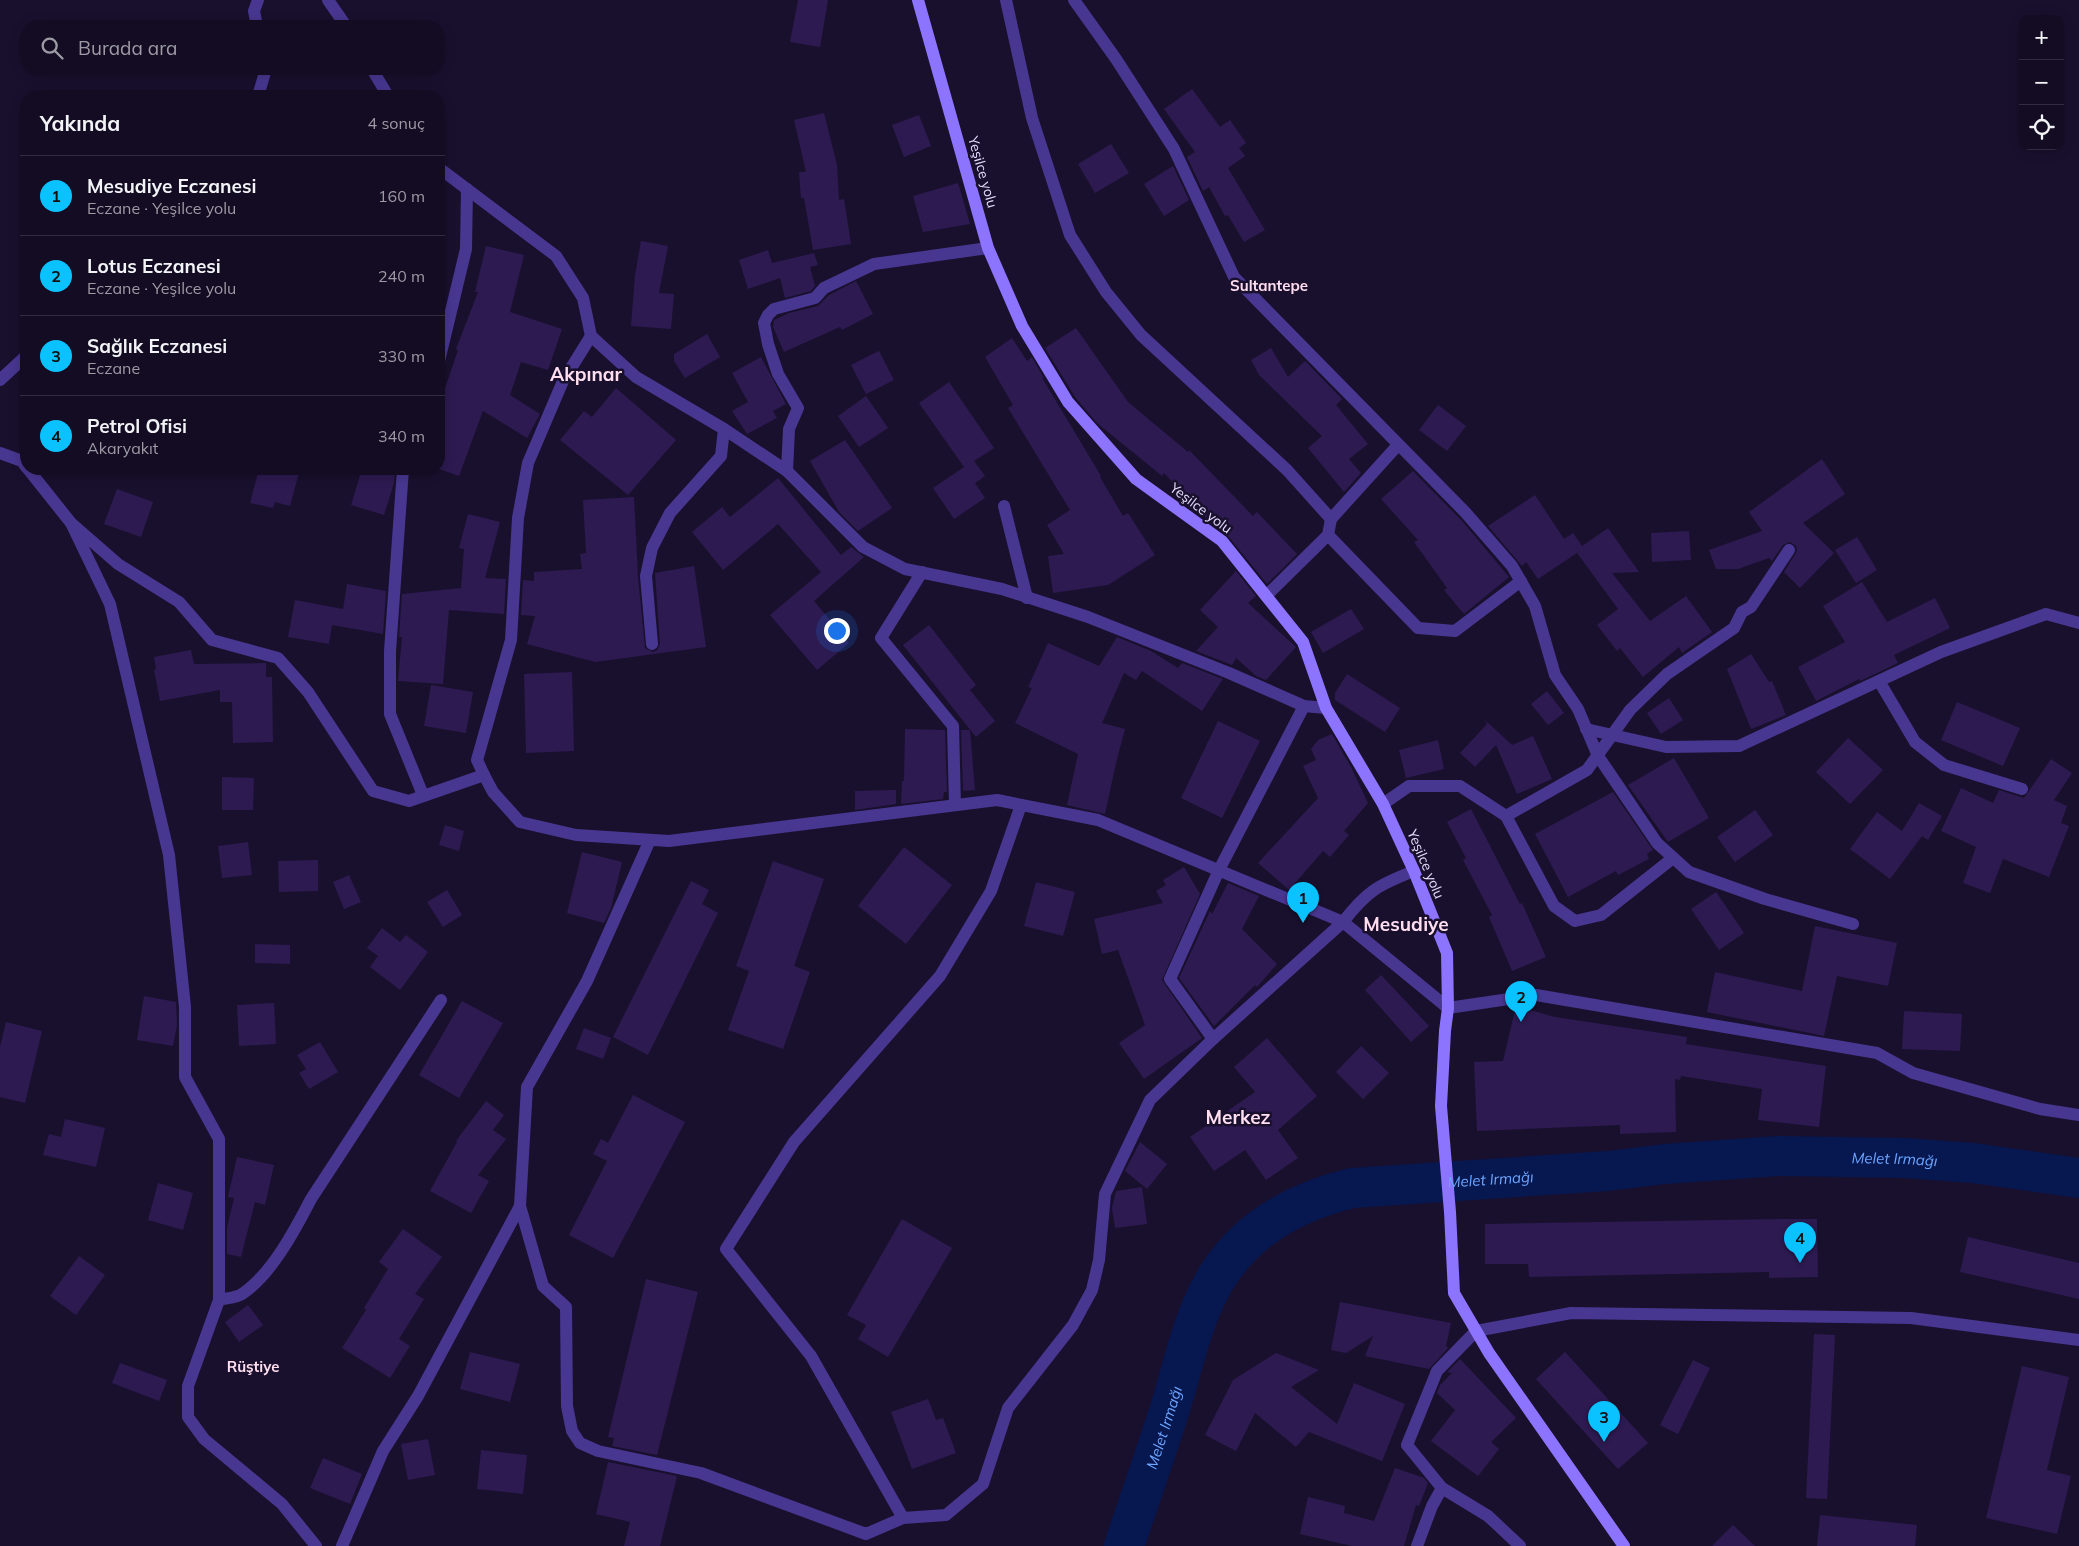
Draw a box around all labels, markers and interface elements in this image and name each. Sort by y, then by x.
map controls [2019,15,2064,150]
button: + [2019,15,2064,60]
search box [20,20,445,75]
icon: search [38,34,66,62]
text: Burada ara [78,36,177,60]
button: − [2019,60,2064,105]
button: locate [2019,105,2064,150]
text: Yakında [40,110,120,136]
text: 4 sonuç [368,113,425,133]
street label: Yeşilce yolu [964,133,1002,210]
text: Mesudiye Eczanesi [87,174,256,198]
text: 1 [51,186,61,206]
text: 160 m [378,186,425,206]
text: Eczane · Yeşilce yolu [87,198,236,218]
text: Lotus Eczanesi [87,254,221,278]
text: 2 [51,266,61,286]
text: 240 m [378,266,425,286]
district label: Sultantepe [1230,276,1308,295]
text: Eczane · Yeşilce yolu [87,278,236,298]
text: Sağlık Eczanesi [87,334,227,358]
text: 3 [51,346,61,366]
text: 330 m [378,346,425,366]
text: Eczane [87,358,140,378]
district label: Akpınar [550,362,623,386]
text: Petrol Ofisi [87,414,187,438]
text: 4 [51,426,61,446]
text: 340 m [378,426,425,446]
text: Akaryakıt [87,438,158,458]
street label: Yeşilce yolu [1165,478,1236,537]
your location [824,618,850,644]
street label: Yeşilce yolu [1403,826,1449,901]
pin: 1 [1287,882,1319,923]
district label: Mesudiye [1363,912,1449,936]
pin: 2 [1505,981,1537,1022]
district label: Merkez [1206,1105,1270,1129]
water label: Melet Irmağı [1851,1148,1938,1170]
water label: Melet Irmağı [1447,1166,1534,1191]
pin: 4 [1784,1222,1816,1263]
district label: Rüştiye [227,1357,279,1376]
water label: Melet Irmağı [1141,1384,1186,1471]
pin: 3 [1588,1401,1620,1442]

